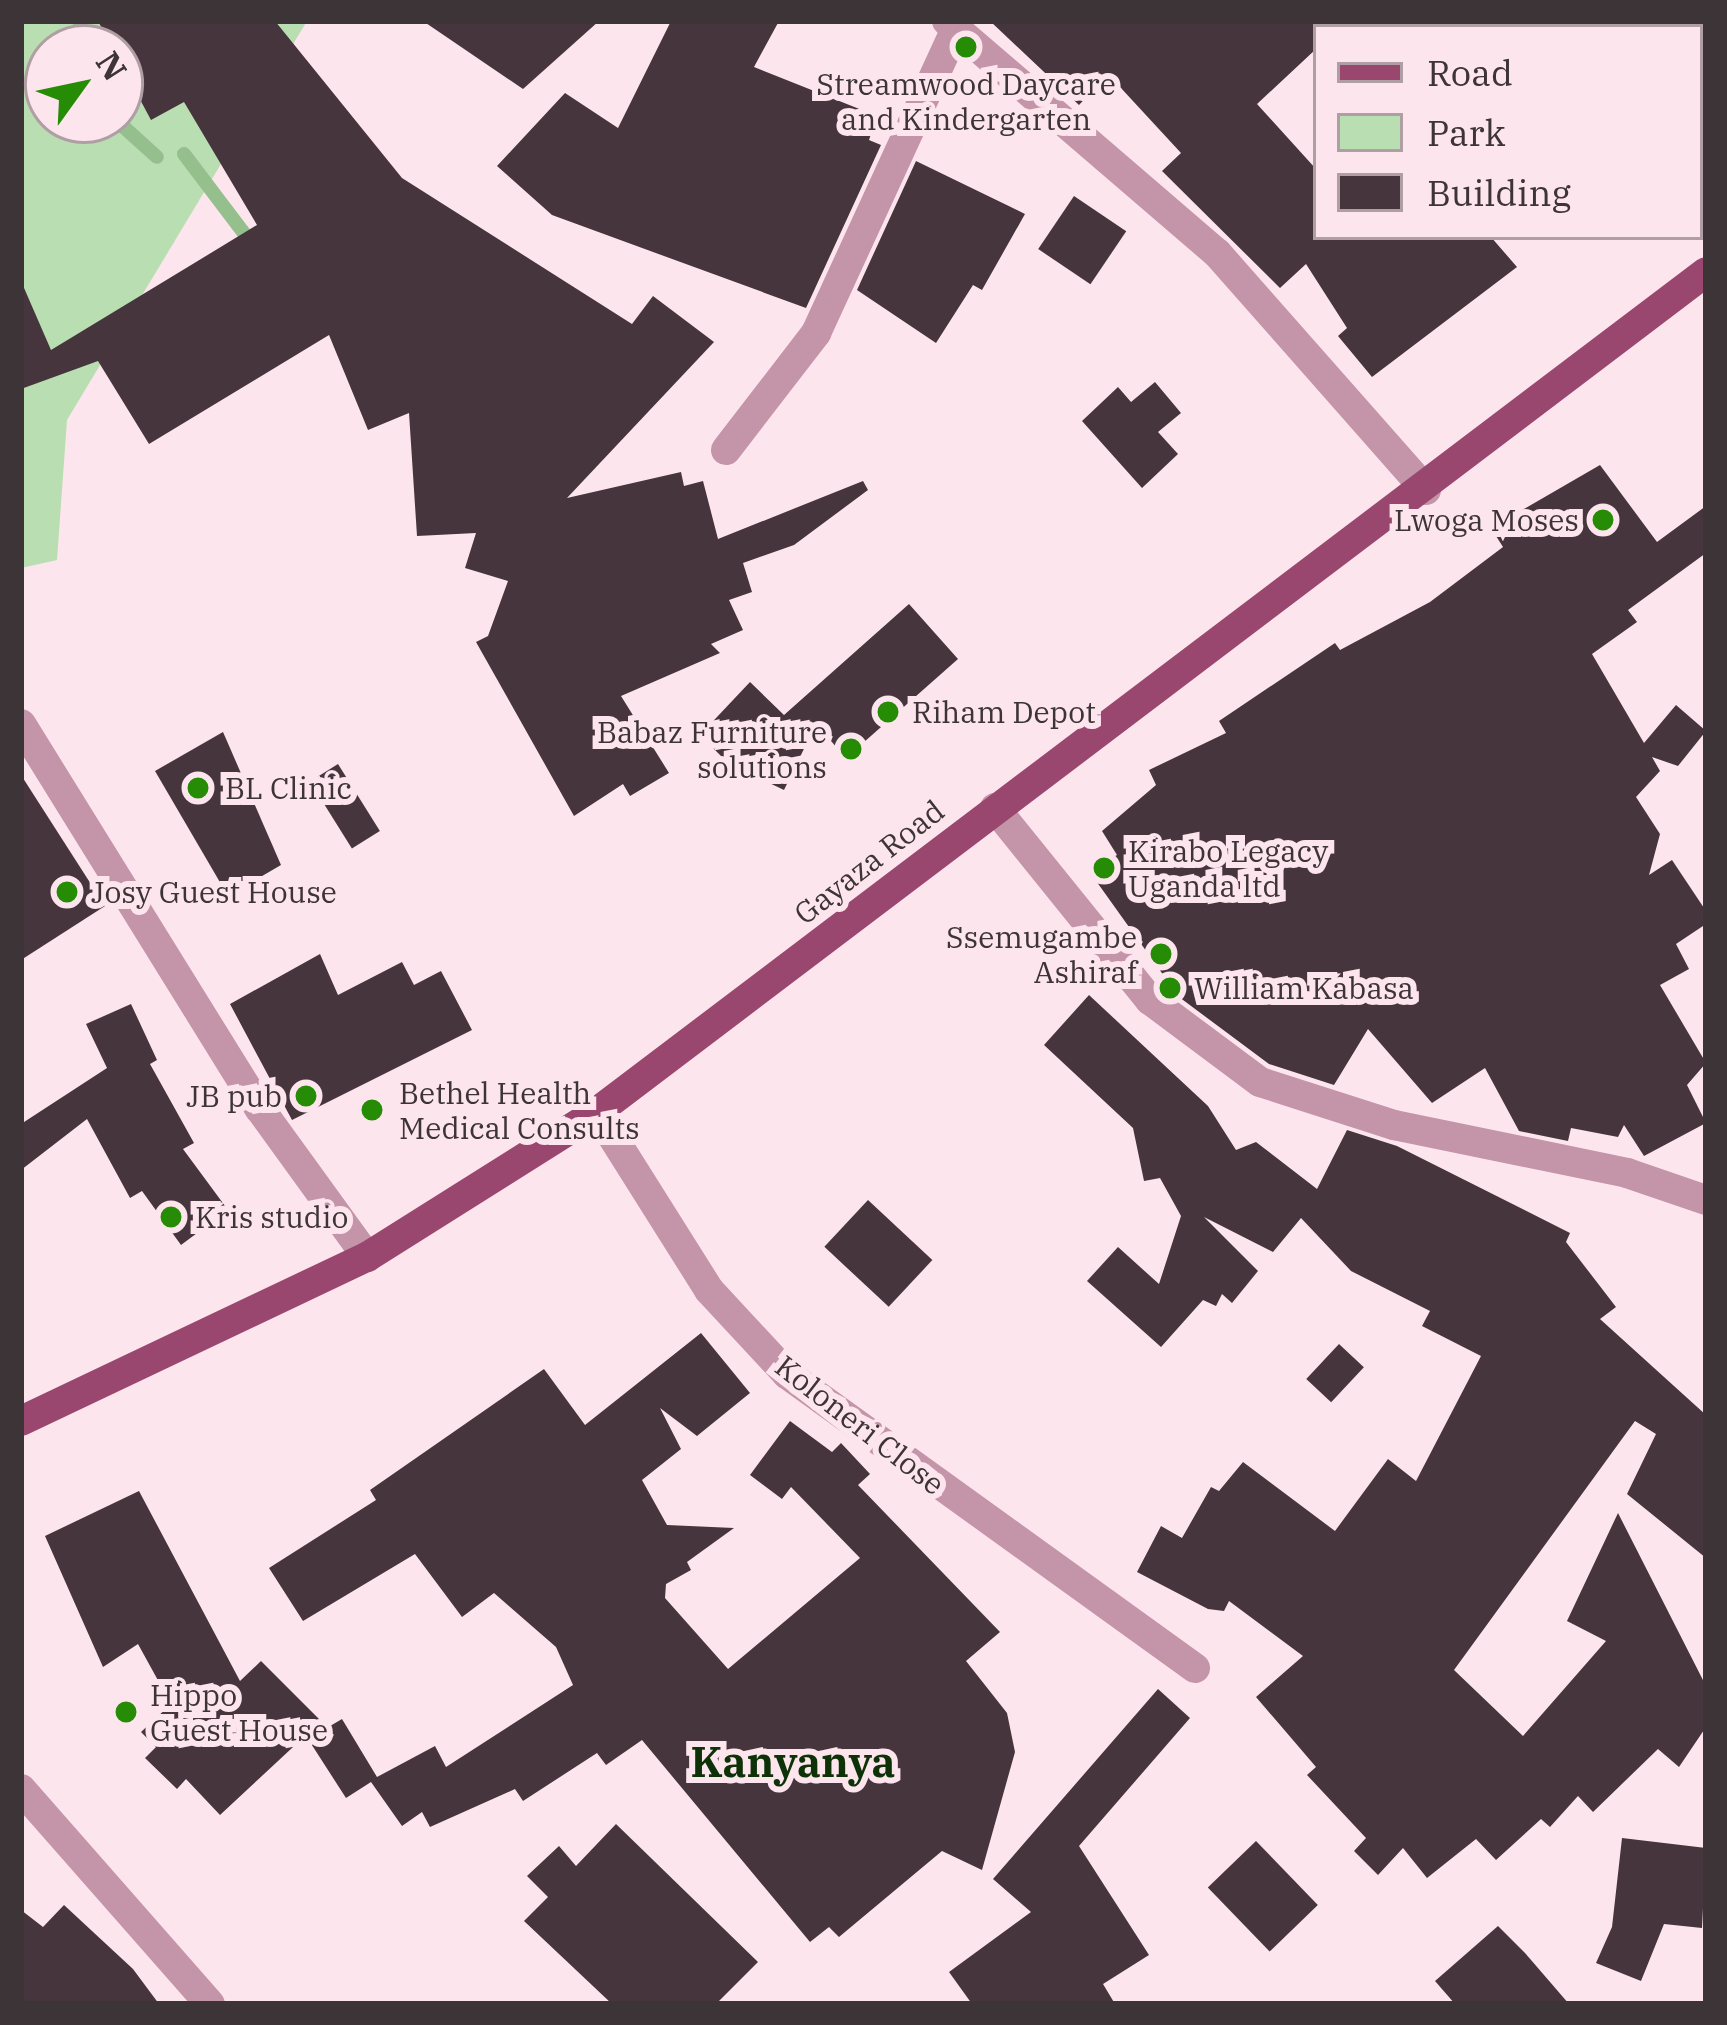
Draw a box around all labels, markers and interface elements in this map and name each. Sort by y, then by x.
north arrow [24,24,144,144]
legend [1313,24,1703,240]
marker: Streamwood Daycare and Kindergarten [953,34,979,60]
text: N [87,43,137,88]
text: Road [1427,49,1513,96]
place label: Streamwood Daycare and Kindergarten [816,66,1116,136]
text: Park [1427,109,1506,156]
text: Building [1427,169,1571,216]
place label: Lwoga Moses [1394,502,1579,538]
marker: Lwoga Moses [1590,507,1616,533]
place label: Riham Depot [912,694,1096,730]
marker: Riham Depot [875,699,901,725]
place label: Babaz Furniture solutions [597,714,827,784]
marker: Babaz Furniture solutions [838,736,864,762]
place label: BL Clinic [225,770,352,806]
marker: BL Clinic [182,772,214,804]
street label: Gayaza Road [787,792,951,932]
place label: Kirabo Legacy Uganda ltd [1128,833,1328,904]
marker: Kirabo Legacy Uganda ltd [1091,855,1117,881]
place label: Josy Guest House [91,874,337,910]
marker: Josy Guest House [54,879,80,905]
place label: Ssemugambe Ashiraf [946,919,1137,990]
marker: Ssemugambe Ashiraf [1148,941,1174,967]
place label: William Kabasa [1194,970,1414,1006]
marker: William Kabasa [1157,975,1183,1001]
place label: Bethel Health Medical Consults [399,1075,640,1146]
place label: JB pub [186,1078,282,1114]
marker: JB pub [293,1083,319,1109]
marker: Bethel Health Medical Consults [356,1094,388,1126]
place label: Kris studio [195,1199,348,1235]
marker: Kris studio [158,1204,184,1230]
street label: Koloneri Close [768,1348,952,1502]
place label: Hippo Guest House [150,1677,328,1748]
marker: Hippo Guest House [113,1699,139,1725]
district label: Kanyanya [691,1737,895,1787]

